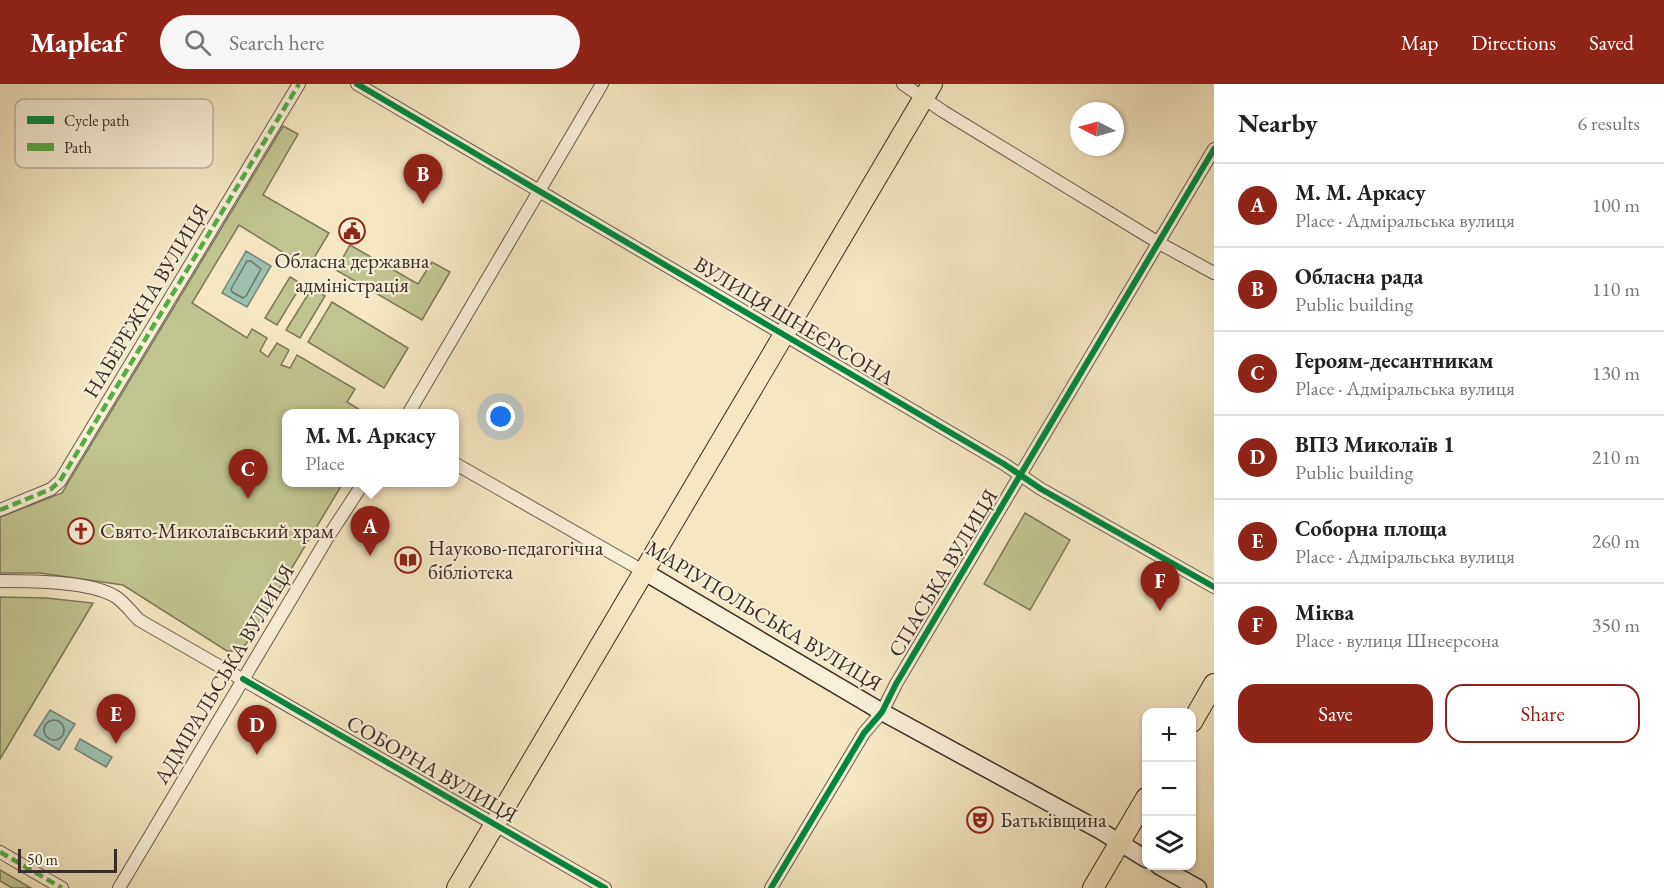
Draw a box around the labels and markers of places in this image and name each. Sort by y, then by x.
pin: B [404,154,442,204]
public building icon: Обласна державна адміністрація [337,216,367,246]
place label: Обласна державна адміністрація [275,247,430,298]
pin: C [228,450,268,499]
pin: A [350,506,389,556]
church icon: Свято-Миколаївський храм [66,516,96,546]
place label: Свято-Миколаївський храм [100,517,334,544]
place label: Науково-педагогічна бібліотека [428,534,604,585]
library icon: Науково-педагогічна бібліотека [393,545,423,575]
pin: F [1140,562,1180,611]
pin: E [96,694,136,744]
pin: D [238,706,276,755]
theatre icon: Батьківщина [965,805,995,835]
place label: Батьківщина [1000,806,1107,833]

